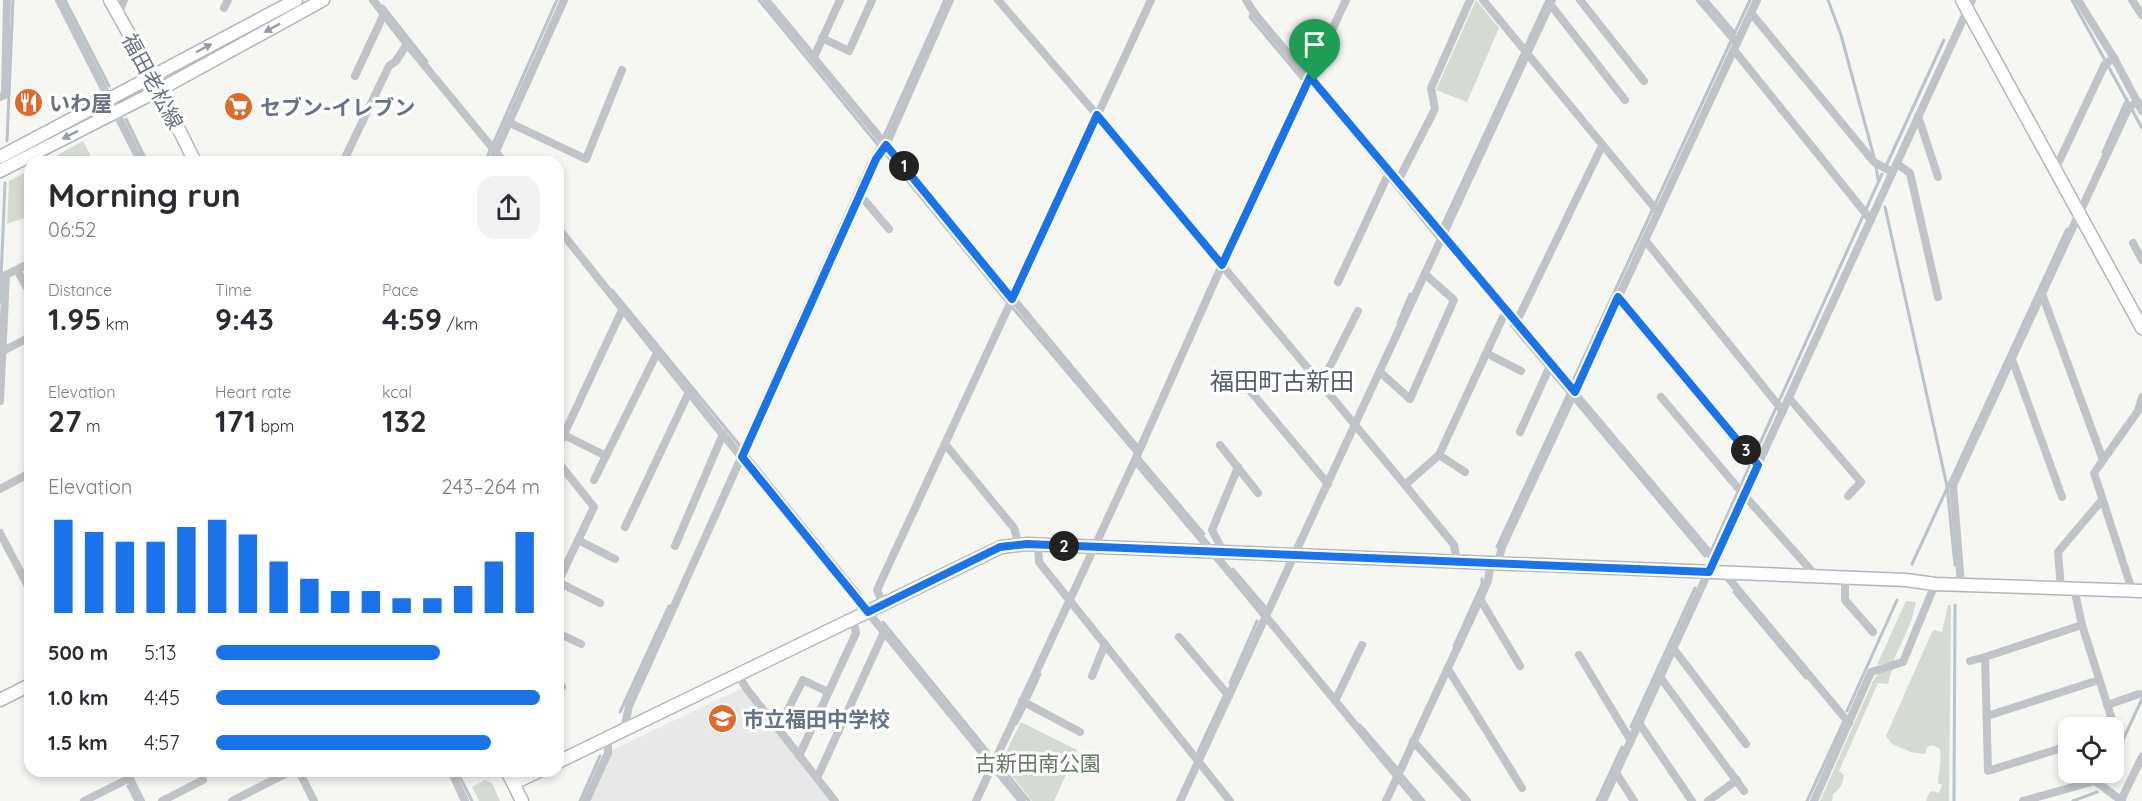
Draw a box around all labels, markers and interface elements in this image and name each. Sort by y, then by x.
pin [1289,19,1340,81]
one-way arrow [263,23,280,33]
icon: arrive [1298,28,1331,61]
street label: 福田老松線 [117,29,189,133]
one-way arrow [195,43,212,53]
restaurant icon: いわ屋 [12,87,44,119]
place label: いわ屋 [49,90,112,116]
supermarket icon: セブン-イレブン [223,91,255,123]
place label: セブン-イレブン [260,94,415,120]
one-way arrow [61,130,78,140]
pin: 1 [889,151,919,181]
text: 1 [901,156,907,176]
text: Morning run [48,174,241,215]
button: share [477,176,540,239]
text: 06:52 [48,217,96,242]
text: Distance [48,280,112,300]
text: Time [215,280,252,300]
text: Pace [382,280,418,300]
text: 1.95 [48,300,101,338]
text: 9:43 [215,300,274,338]
text: 4:59 [382,300,442,338]
text: km [101,314,129,334]
text: /km [442,314,478,334]
district label: 福田町古新田 [1210,366,1354,396]
text: Elevation [48,382,115,402]
text: Heart rate [215,382,291,402]
text: kcal [382,382,412,402]
text: 27 [48,402,82,440]
text: 171 [215,402,256,440]
text: 132 [382,402,427,440]
text: m [82,416,101,436]
text: bpm [256,416,294,436]
pin: 3 [1731,435,1761,465]
text: 3 [1742,440,1750,460]
text: Elevation [48,474,132,499]
text: 243–264 m [442,474,540,499]
pin: 2 [1049,531,1079,561]
text: 2 [1059,536,1069,556]
text: 500 m [48,640,108,665]
text: 5:13 [144,640,177,665]
text: 1.0 km [48,685,108,710]
text: 4:45 [144,685,180,710]
school or university icon: 市立福田中学校 [706,703,738,735]
place label: 市立福田中学校 [743,706,890,732]
map controls [2058,717,2124,783]
button: locate [2058,717,2124,783]
text: 1.5 km [48,730,108,755]
text: 4:57 [144,730,179,755]
park label: 古新田南公園 [975,750,1101,776]

